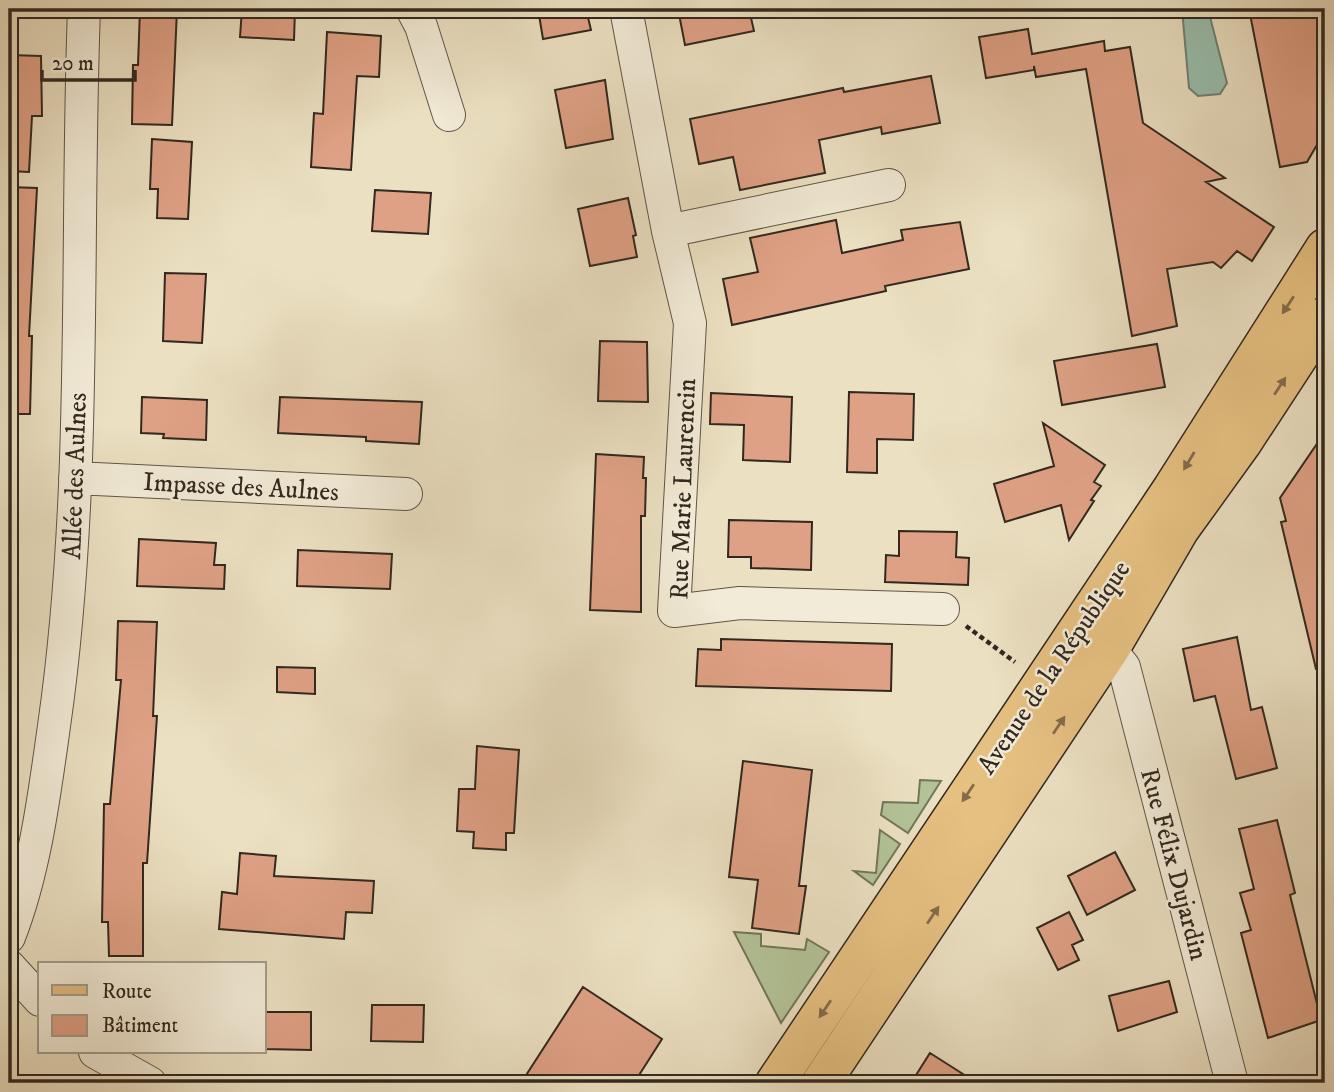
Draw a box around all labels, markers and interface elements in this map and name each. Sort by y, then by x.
scale bar [42,38,135,82]
text: 20 m [52,51,94,77]
one-way arrow [1281,296,1295,314]
one-way arrow [1273,376,1286,396]
street label: Rue Marie Laurencin [663,377,704,600]
street label: Allée des Aulnes [56,392,95,560]
one-way arrow [1183,451,1195,470]
street label: Impasse des Aulnes [142,466,340,509]
street label: Avenue de la République [971,555,1138,781]
one-way arrow [1052,716,1065,735]
street label: Rue Félix Dujardin [1132,765,1215,964]
one-way arrow [961,784,975,802]
one-way arrow [926,905,939,924]
legend [38,962,266,1054]
text: Route [102,979,152,1005]
one-way arrow [818,1000,832,1018]
text: Bâtiment [102,1013,179,1039]

